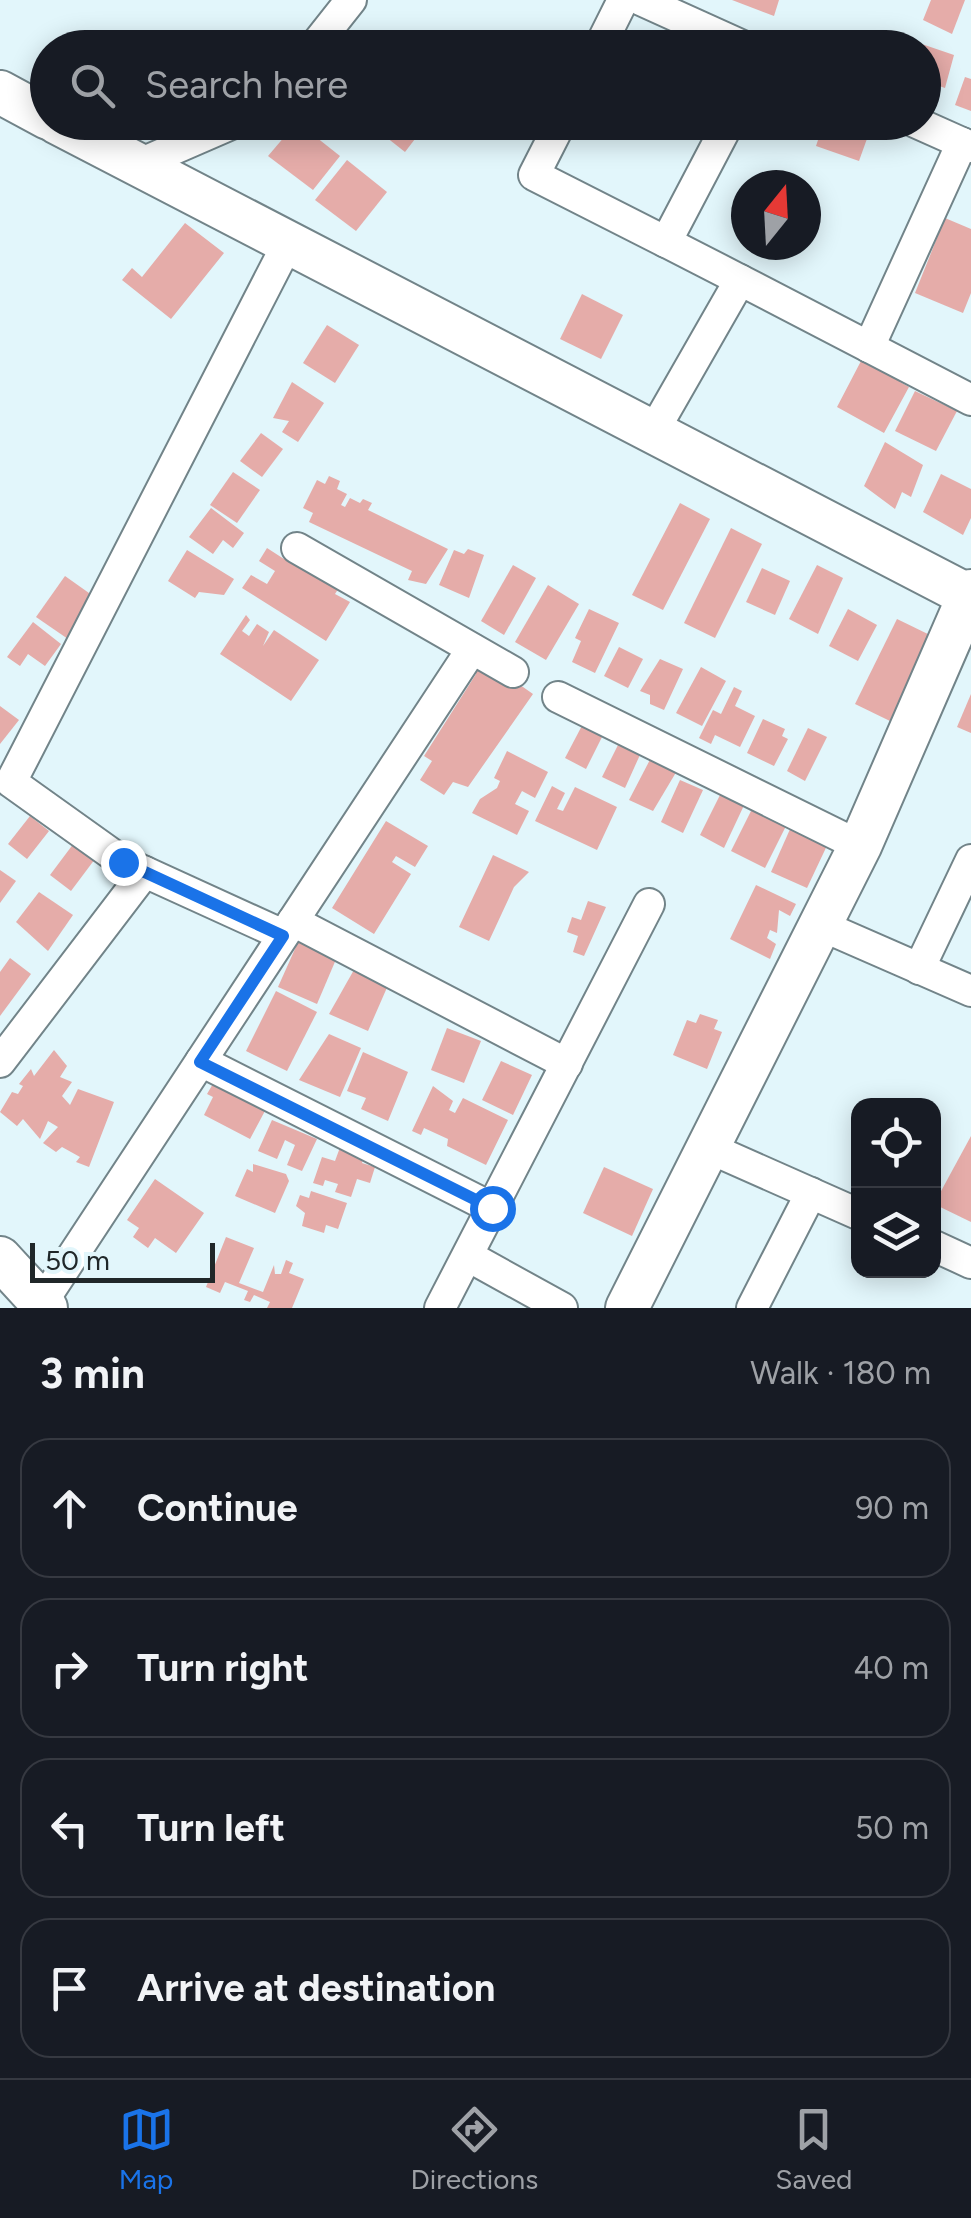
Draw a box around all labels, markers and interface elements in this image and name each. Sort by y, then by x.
search box [30,30,941,140]
icon: search [65,58,120,113]
text: Search here [145,62,348,108]
north arrow [731,170,821,260]
route end [101,840,147,886]
map controls [851,1098,941,1278]
button: locate [851,1098,941,1188]
route start [470,1186,516,1232]
button: layers [851,1188,941,1278]
scale bar [30,1238,215,1282]
text: 50 m [45,1243,110,1277]
text: 3 min [40,1348,145,1399]
text: Walk · 180 m [750,1354,931,1392]
icon: ahead [42,1481,97,1536]
text: Continue [137,1485,298,1531]
text: 90 m [855,1489,929,1527]
icon: right [42,1641,97,1696]
text: Turn right [137,1645,309,1691]
text: 40 m [853,1649,929,1687]
icon: left [42,1801,97,1856]
text: Turn left [137,1805,285,1851]
text: 50 m [855,1809,929,1847]
icon: arrive [42,1961,97,2016]
text: Arrive at destination [137,1965,495,2011]
tab: Map [119,2102,174,2196]
tab: Directions [411,2102,538,2196]
tab: Saved [775,2102,852,2196]

